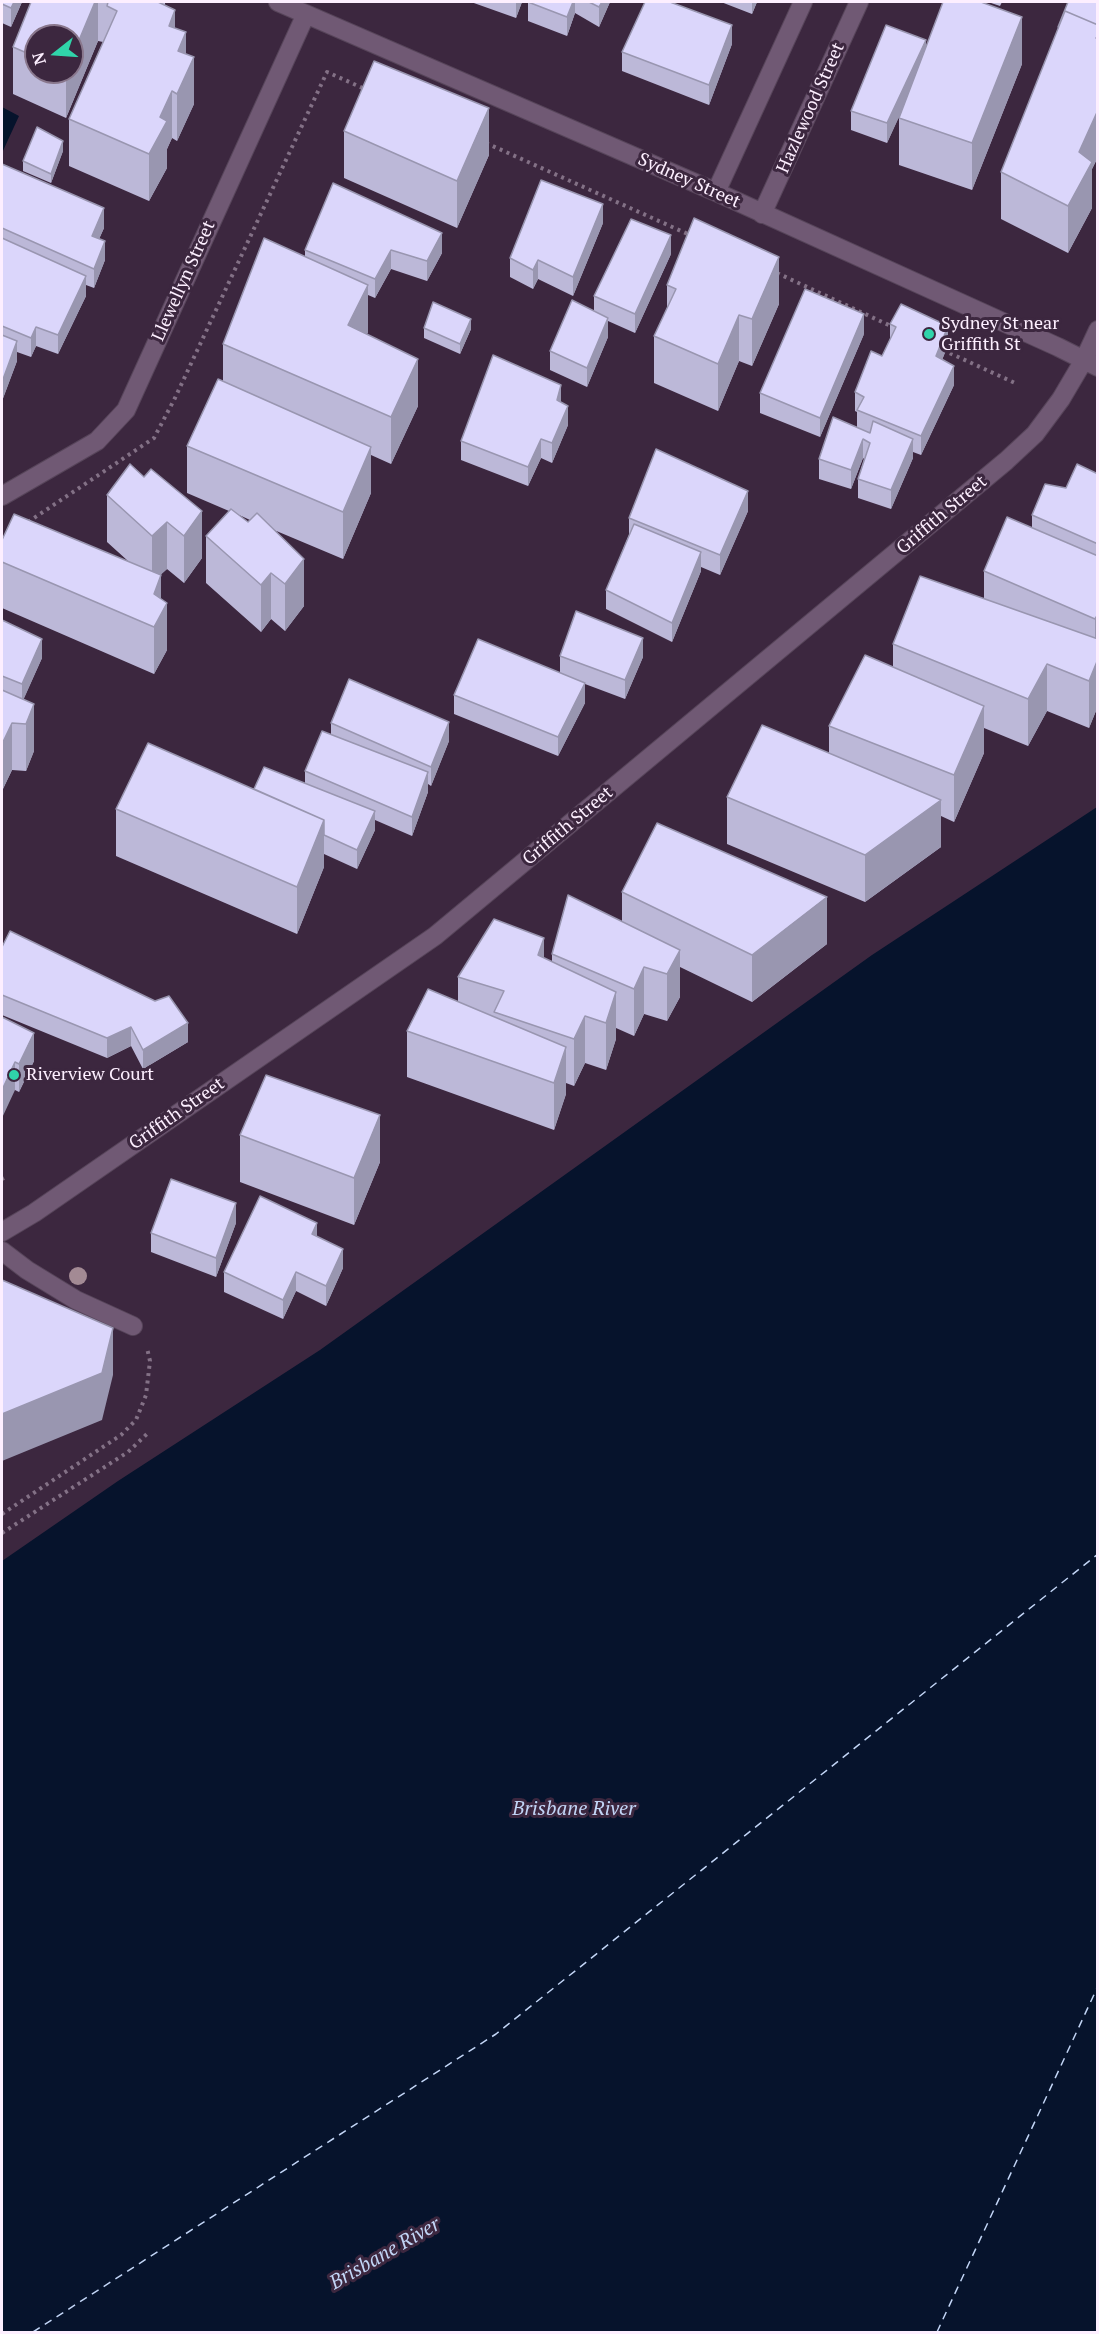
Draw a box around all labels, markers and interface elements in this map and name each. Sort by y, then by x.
north arrow [24,24,84,84]
street label: Hazlewood Street [773,39,849,177]
text: N [26,50,51,68]
street label: Sydney Street [635,149,743,213]
street label: Llewellyn Street [148,218,220,344]
place label: Sydney St near Griffith St [941,313,1059,356]
marker: Sydney St near Griffith St [922,327,936,341]
street label: Griffith Street [892,471,992,559]
street label: Griffith Street [518,782,618,870]
place label: Riverview Court [26,1064,154,1086]
marker: Riverview Court [7,1068,21,1082]
street label: Griffith Street [125,1073,229,1155]
water label: Brisbane River [512,1797,636,1821]
water label: Brisbane River [326,2213,444,2295]

